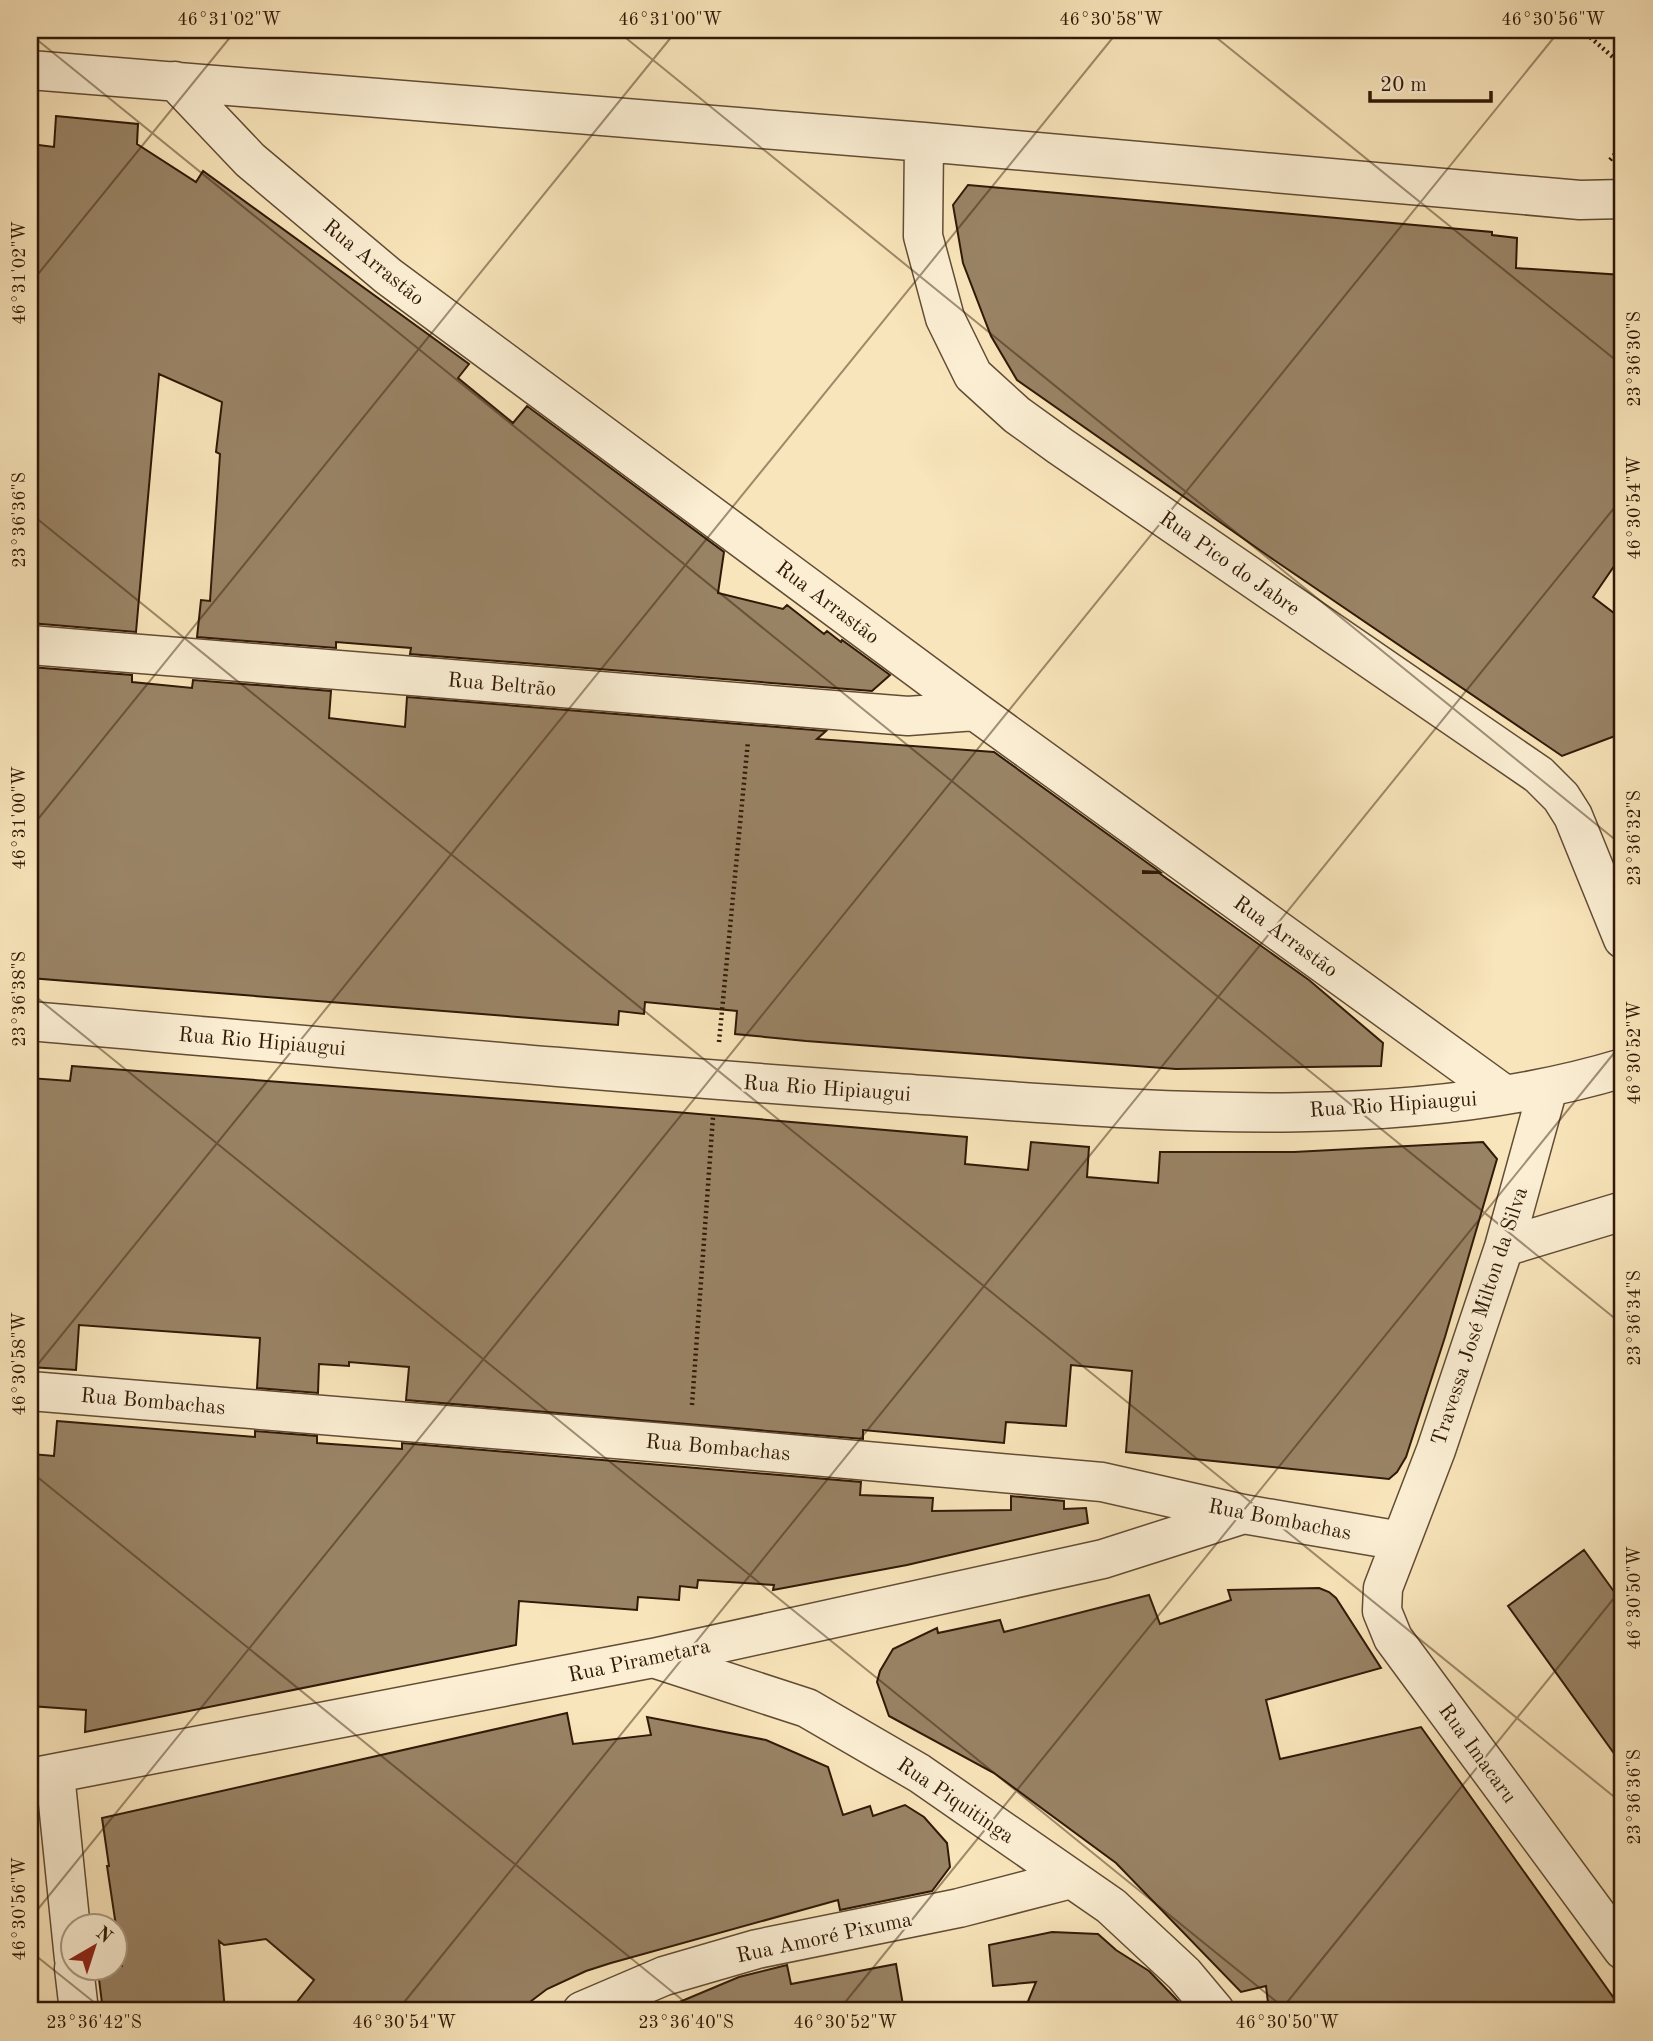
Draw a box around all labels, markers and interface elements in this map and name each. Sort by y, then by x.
text: 46°31'02"W [177,11,281,29]
text: 46°31'00"W [618,11,722,29]
text: 46°30'58"W [1059,11,1163,29]
text: 46°30'56"W [1501,11,1605,29]
scale bar [1370,60,1490,104]
text: 20 m [1380,75,1427,96]
street label: Rua Arrastão [318,216,428,310]
text: 46°31'02"W [11,221,29,325]
text: 23°36'30"S [1626,311,1644,407]
text: 46°30'54"W [1626,456,1644,560]
text: 23°36'36"S [11,472,29,568]
street label: Rua Pico do Jabre [1155,508,1303,620]
street label: Rua Arrastão [771,558,883,649]
street label: Rua Beltrão [447,670,557,701]
text: 46°31'00"W [11,766,29,870]
text: 23°36'32"S [1626,790,1644,886]
street label: Rua Arrastão [1229,892,1341,982]
text: 23°36'38"S [11,951,29,1047]
text: 46°30'52"W [1626,1001,1644,1105]
street label: Rua Rio Hipiaugui [177,1025,347,1060]
street label: Rua Rio Hipiaugui [742,1073,911,1106]
street label: Rua Rio Hipiaugui [1309,1089,1478,1122]
street label: Travessa José Milton da Silva [1429,1185,1532,1448]
text: 23°36'34"S [1626,1270,1644,1366]
text: 46°30'58"W [11,1312,29,1416]
street label: Rua Bombachas [80,1386,226,1419]
street label: Rua Bombachas [645,1432,791,1465]
street label: Rua Bombachas [1206,1496,1353,1545]
text: 46°30'50"W [1626,1546,1644,1650]
street label: Rua Pirametara [566,1636,712,1687]
street label: Rua Imacaru [1434,1700,1520,1807]
text: 23°36'36"S [1626,1749,1644,1845]
street label: Rua Piquitinga [893,1755,1017,1848]
text: 46°30'56"W [11,1857,29,1961]
street label: Rua Amoré Pixuma [735,1910,914,1967]
north arrow [60,1912,130,1982]
text: N [92,1924,115,1948]
text: 23°36'42"S [46,2014,142,2032]
text: 46°30'54"W [352,2014,456,2032]
text: 23°36'40"S [638,2014,734,2032]
text: 46°30'52"W [793,2014,897,2032]
text: 46°30'50"W [1235,2014,1339,2032]

